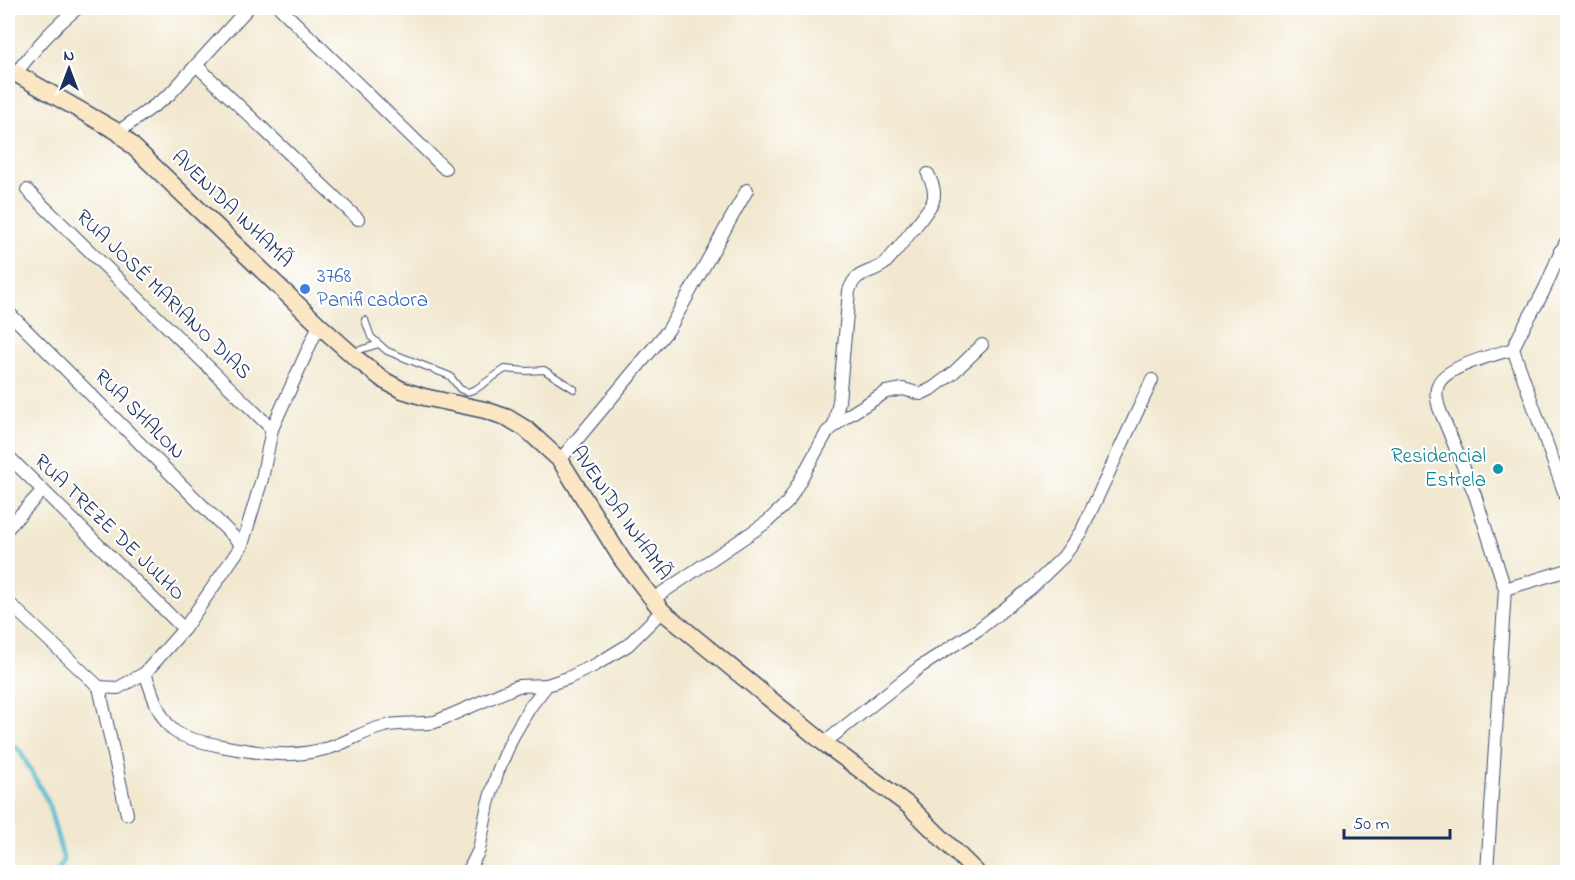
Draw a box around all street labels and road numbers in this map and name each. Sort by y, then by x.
street label: AVENIDA INHAMÃ [164,144,298,274]
street label: RUA JOSÉ MARIANO DIAS [69,203,257,387]
street label: RUA SHALON [87,363,191,467]
street label: AVENIDA INHAMÃ [563,440,677,586]
street label: RUA TREZE DE JULHO [27,448,191,608]

